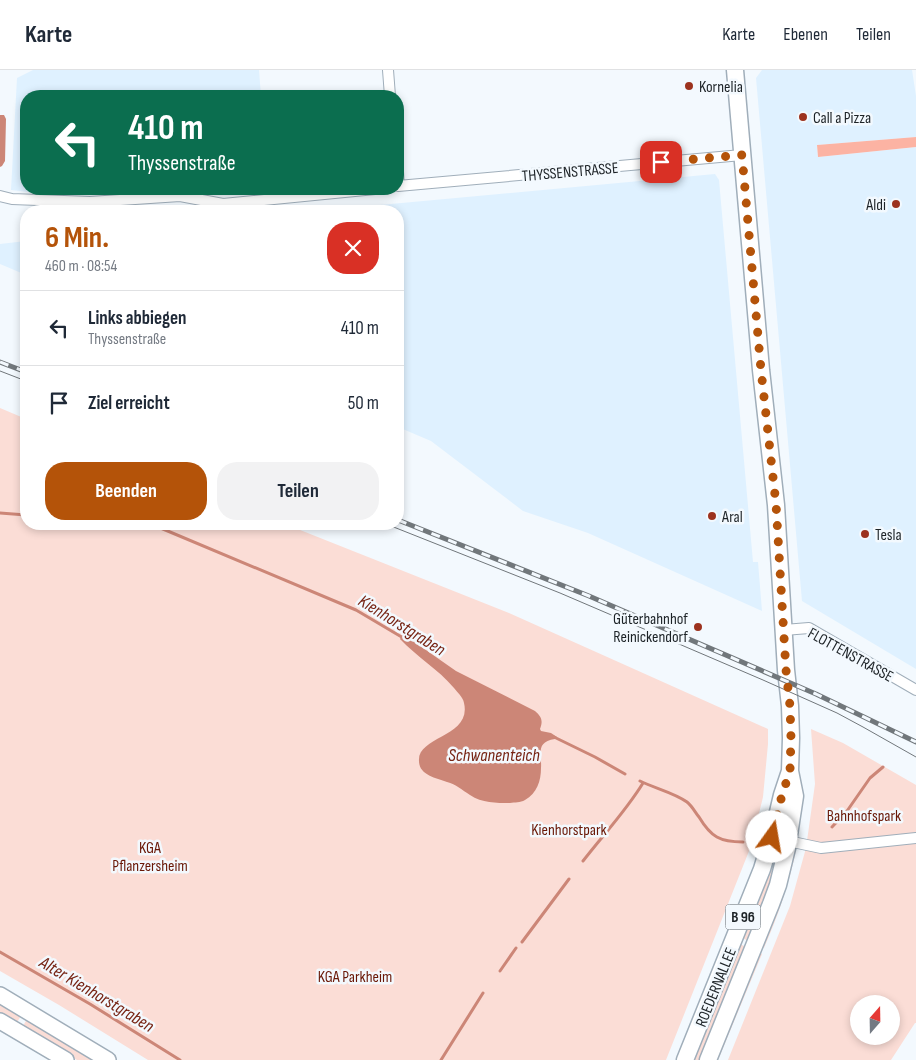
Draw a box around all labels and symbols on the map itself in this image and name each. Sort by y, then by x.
place label: Kornelia [699,78,743,97]
marker: Kornelia [683,80,695,92]
place label: Call a Pizza [813,109,871,128]
marker: Call a Pizza [797,111,809,123]
pin [640,141,682,183]
street label: THYSSENSTRASSE [521,159,619,186]
place label: Aldi [865,196,886,215]
marker: Aldi [890,198,902,210]
place label: Aral [721,508,743,527]
marker: Aral [706,510,718,522]
place label: Tesla [875,526,902,545]
marker: Tesla [859,528,871,540]
water label: Kienhorstgraben [354,590,449,661]
place label: Güterbahnhof Reinickendorf [613,610,688,647]
marker: Güterbahnhof Reinickendorf [692,621,704,633]
street label: FLOTTENSTRASSE [804,624,896,687]
water label: Schwanenteich [448,745,540,766]
park label: Bahnhofspark [827,807,901,826]
position arrow [745,810,797,862]
park label: Kienhorstpark [531,821,607,840]
park label: KGA Pflanzersheim [112,839,188,876]
road number: B 96 [726,904,760,930]
street label: ROEDERNALLEE [692,945,741,1030]
water label: Alter Kienhorstgraben [35,952,158,1037]
park label: KGA Parkheim [318,968,392,987]
north arrow [850,995,900,1045]

